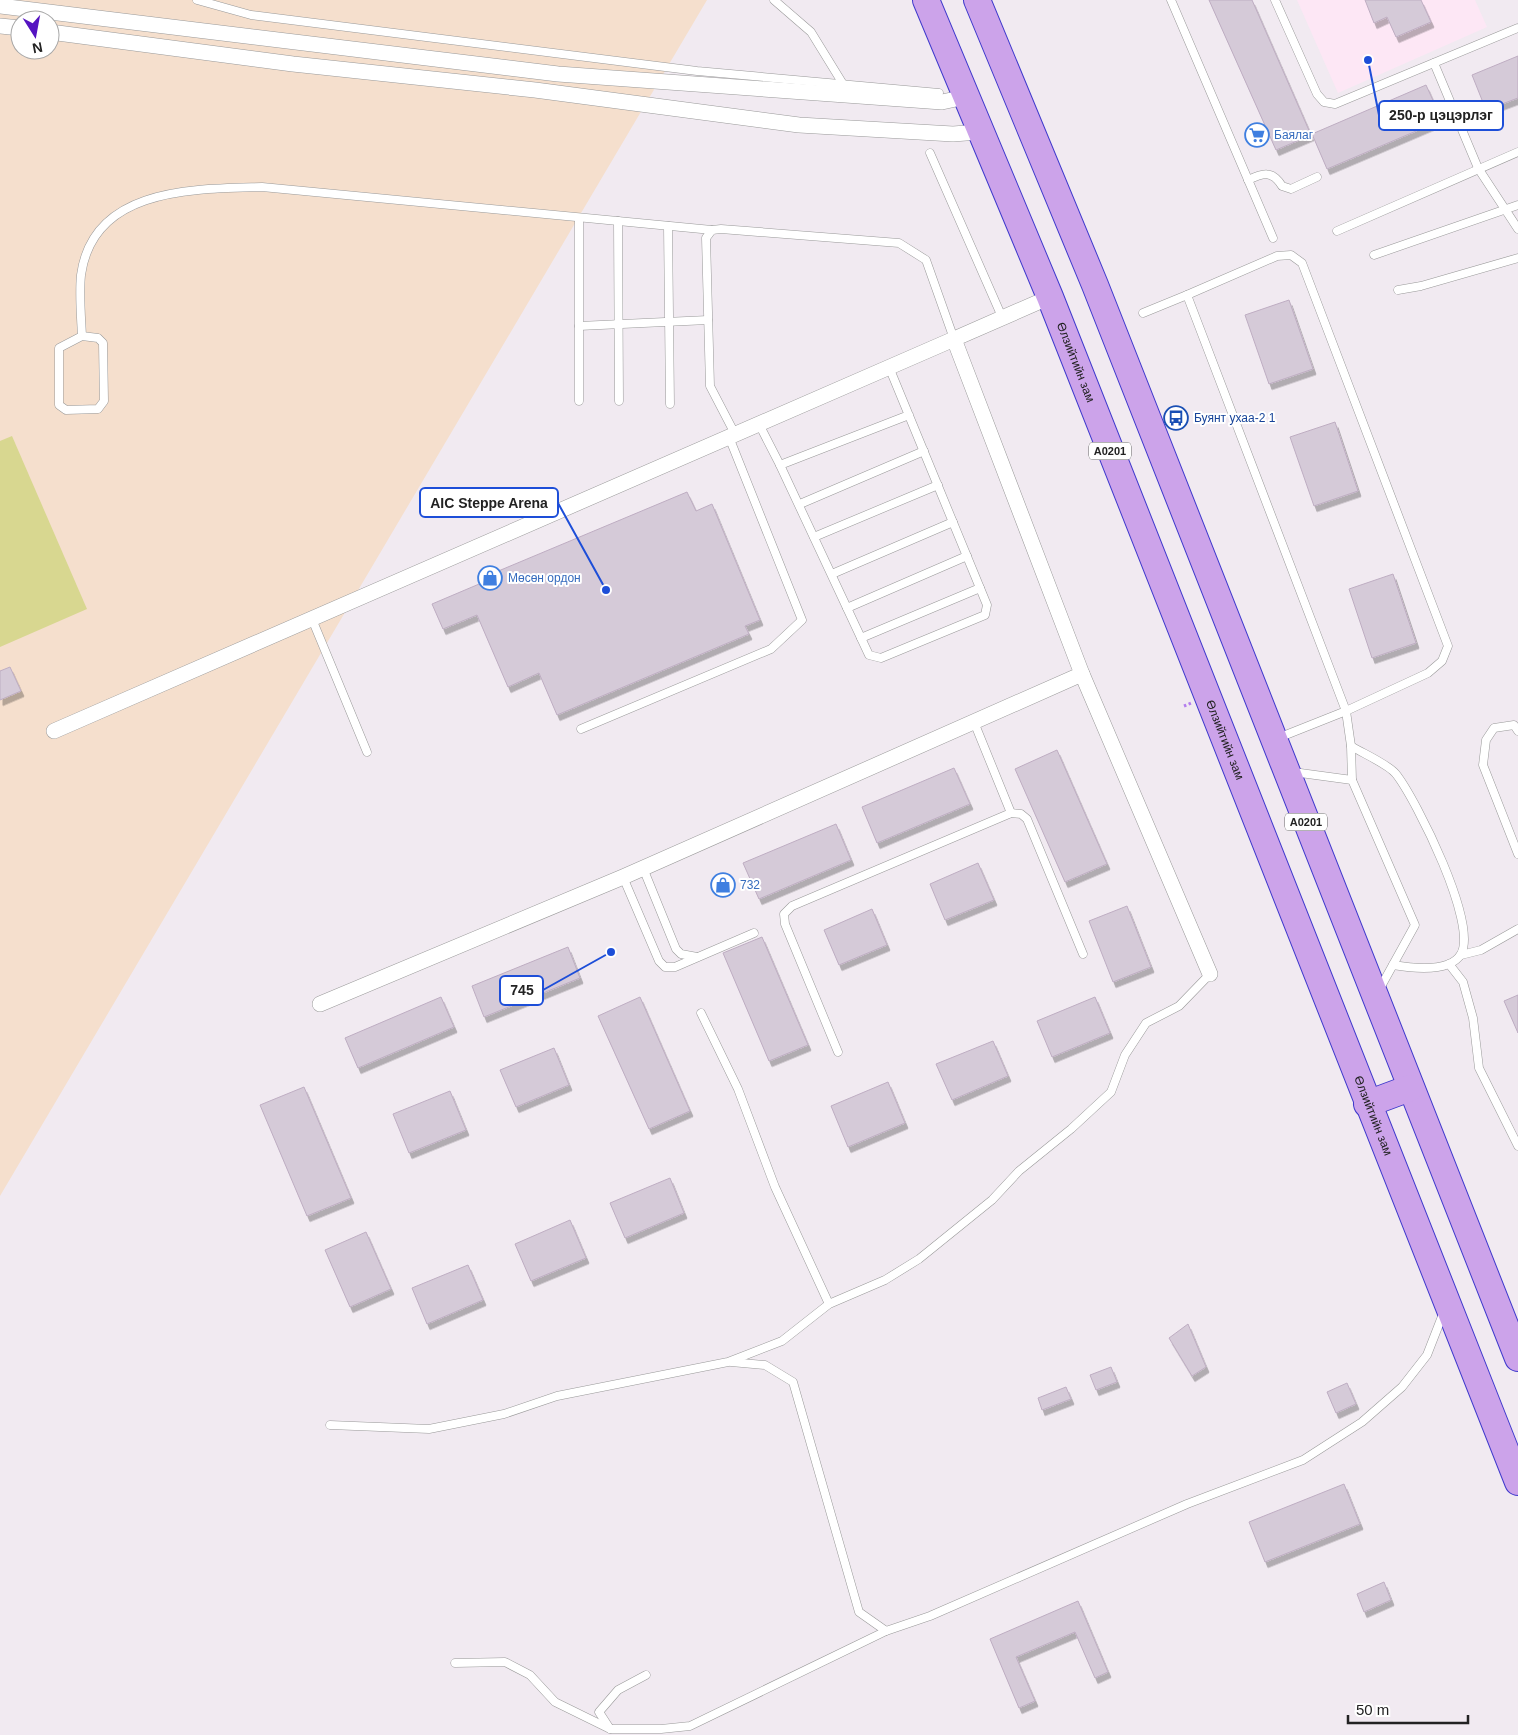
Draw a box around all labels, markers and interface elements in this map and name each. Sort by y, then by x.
north arrow [10,10,60,60]
text: N [31,39,44,57]
callout: 250-р цэцэрлэг [1379,101,1503,130]
text: 250-р цэцэрлэг [1389,107,1493,123]
supermarket icon: Баялаг [1244,122,1270,148]
place label: Баялаг [1274,128,1314,142]
street label: Өлзийтийн зам [1054,320,1098,404]
bus stop icon: Буянт ухаа-2 1 [1163,405,1189,431]
place label: Буянт ухаа-2 1 [1194,411,1276,425]
road number: A0201 [1089,442,1131,460]
callout: AIC Steppe Arena [420,488,558,517]
text: AIC Steppe Arena [430,495,548,511]
shop icon: Мөсөн ордон [477,565,503,591]
place label: Мөсөн ордон [508,571,581,585]
street label: Өлзийтийн зам [1203,698,1247,782]
road number: A0201 [1285,814,1327,830]
shop icon: 732 [710,872,736,898]
place label: 732 [740,878,760,892]
callout: 745 [500,976,543,1005]
text: 745 [510,982,534,998]
street label: Өлзийтийн зам [1351,1074,1395,1158]
scale bar [1348,1692,1468,1724]
text: 50 m [1356,1701,1389,1718]

